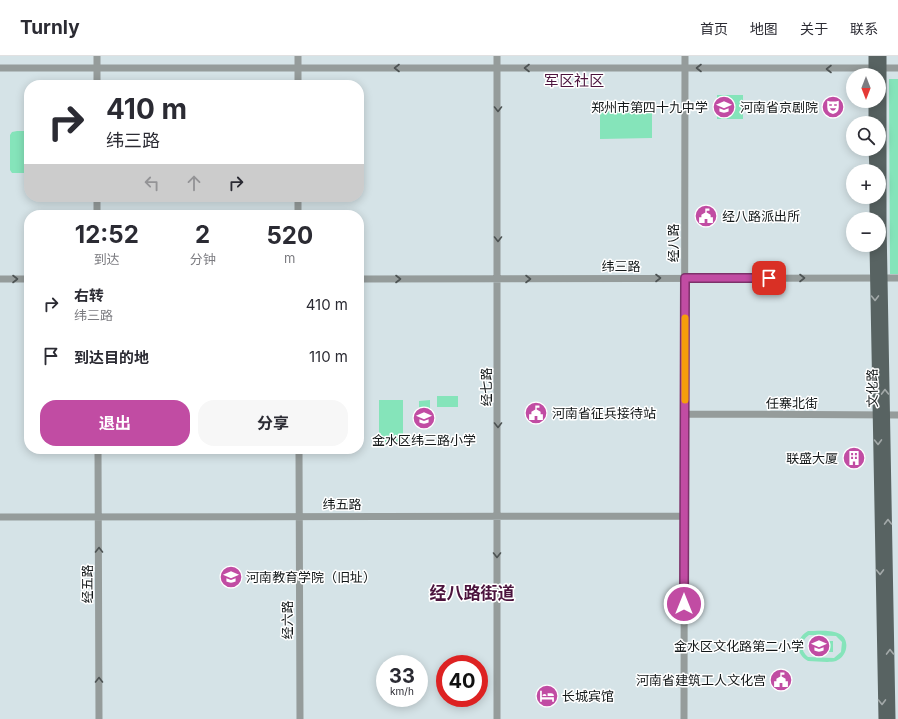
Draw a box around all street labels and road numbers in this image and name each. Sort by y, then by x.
street label: 经八路 [665,223,681,263]
street label: 纬三路 [601,258,641,274]
street label: 经七路 [478,367,494,407]
street label: 文化路 [864,368,880,408]
street label: 任寨北街 [766,395,818,411]
street label: 纬五路 [322,496,362,512]
street label: 经五路 [79,564,95,604]
street label: 经六路 [279,600,295,640]

